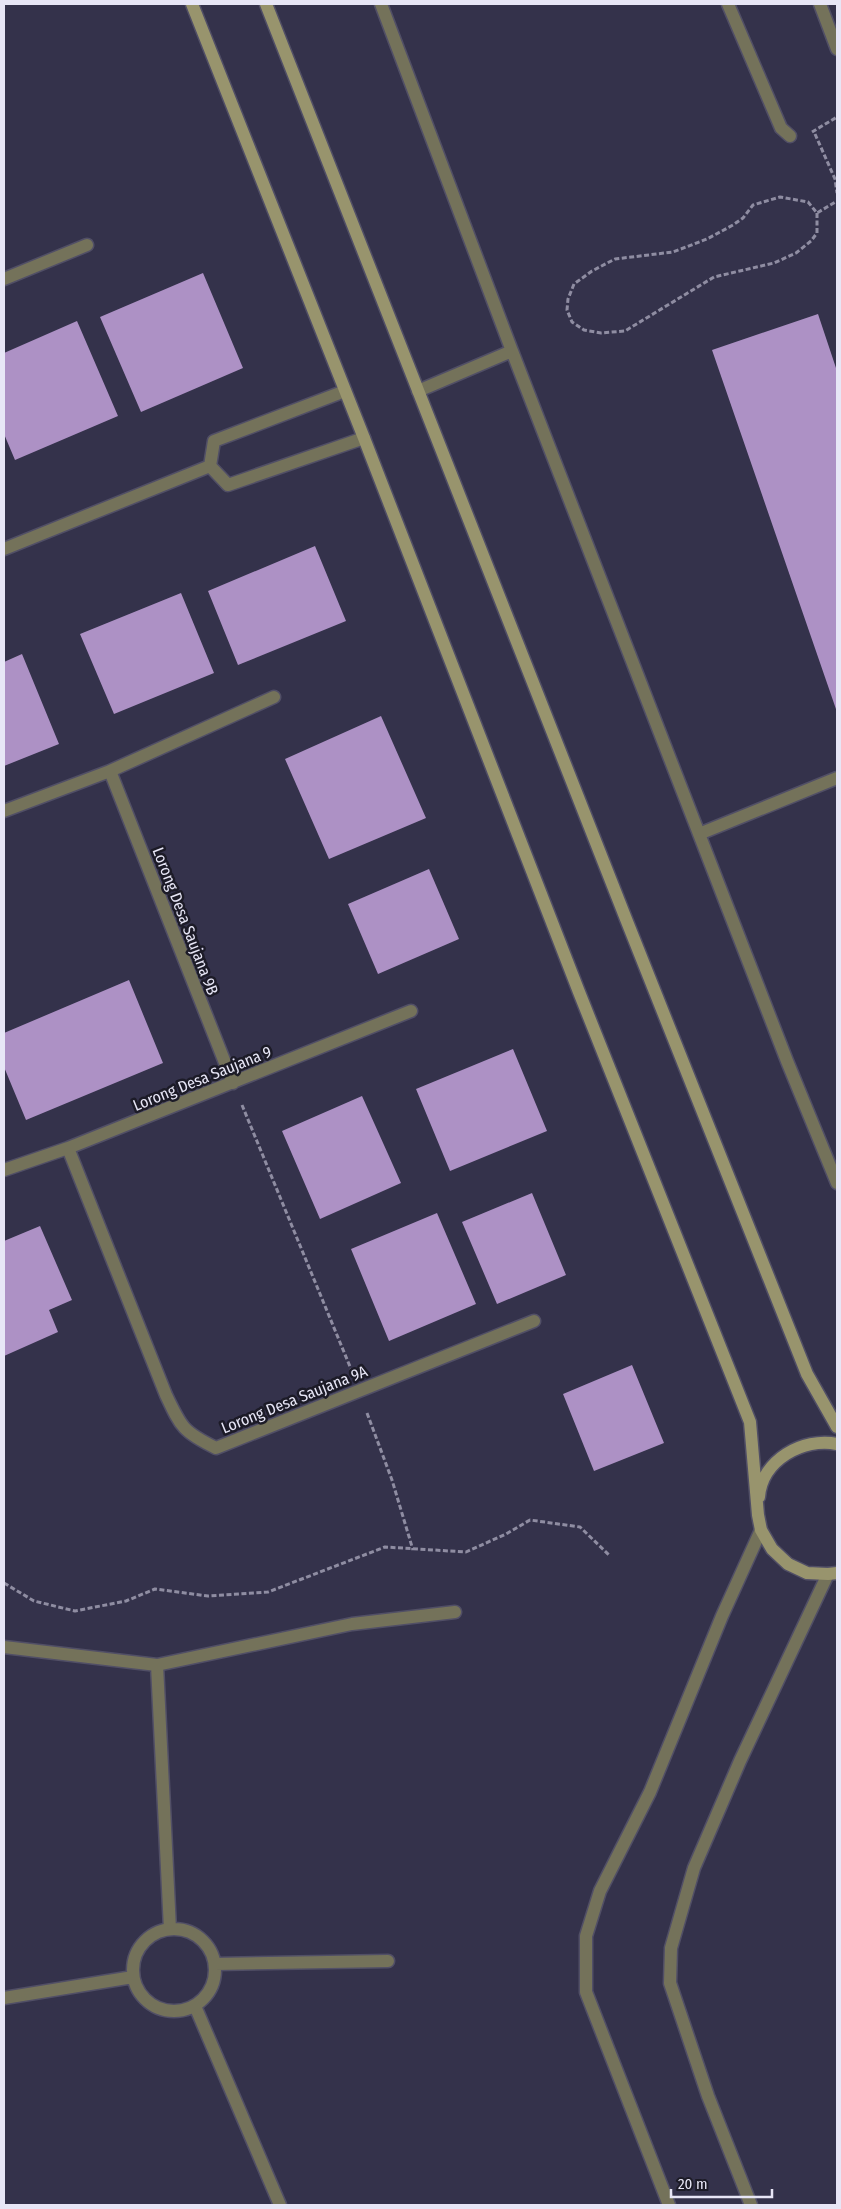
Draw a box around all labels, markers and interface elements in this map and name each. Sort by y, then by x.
street label: Lorong Desa Saujana 9B [149,845,223,998]
street label: Lorong Desa Saujana 9 [130,1042,274,1115]
street label: Lorong Desa Saujana 9A [218,1361,371,1437]
scale bar [671,2166,772,2198]
text: 20 m [678,2175,708,2193]

